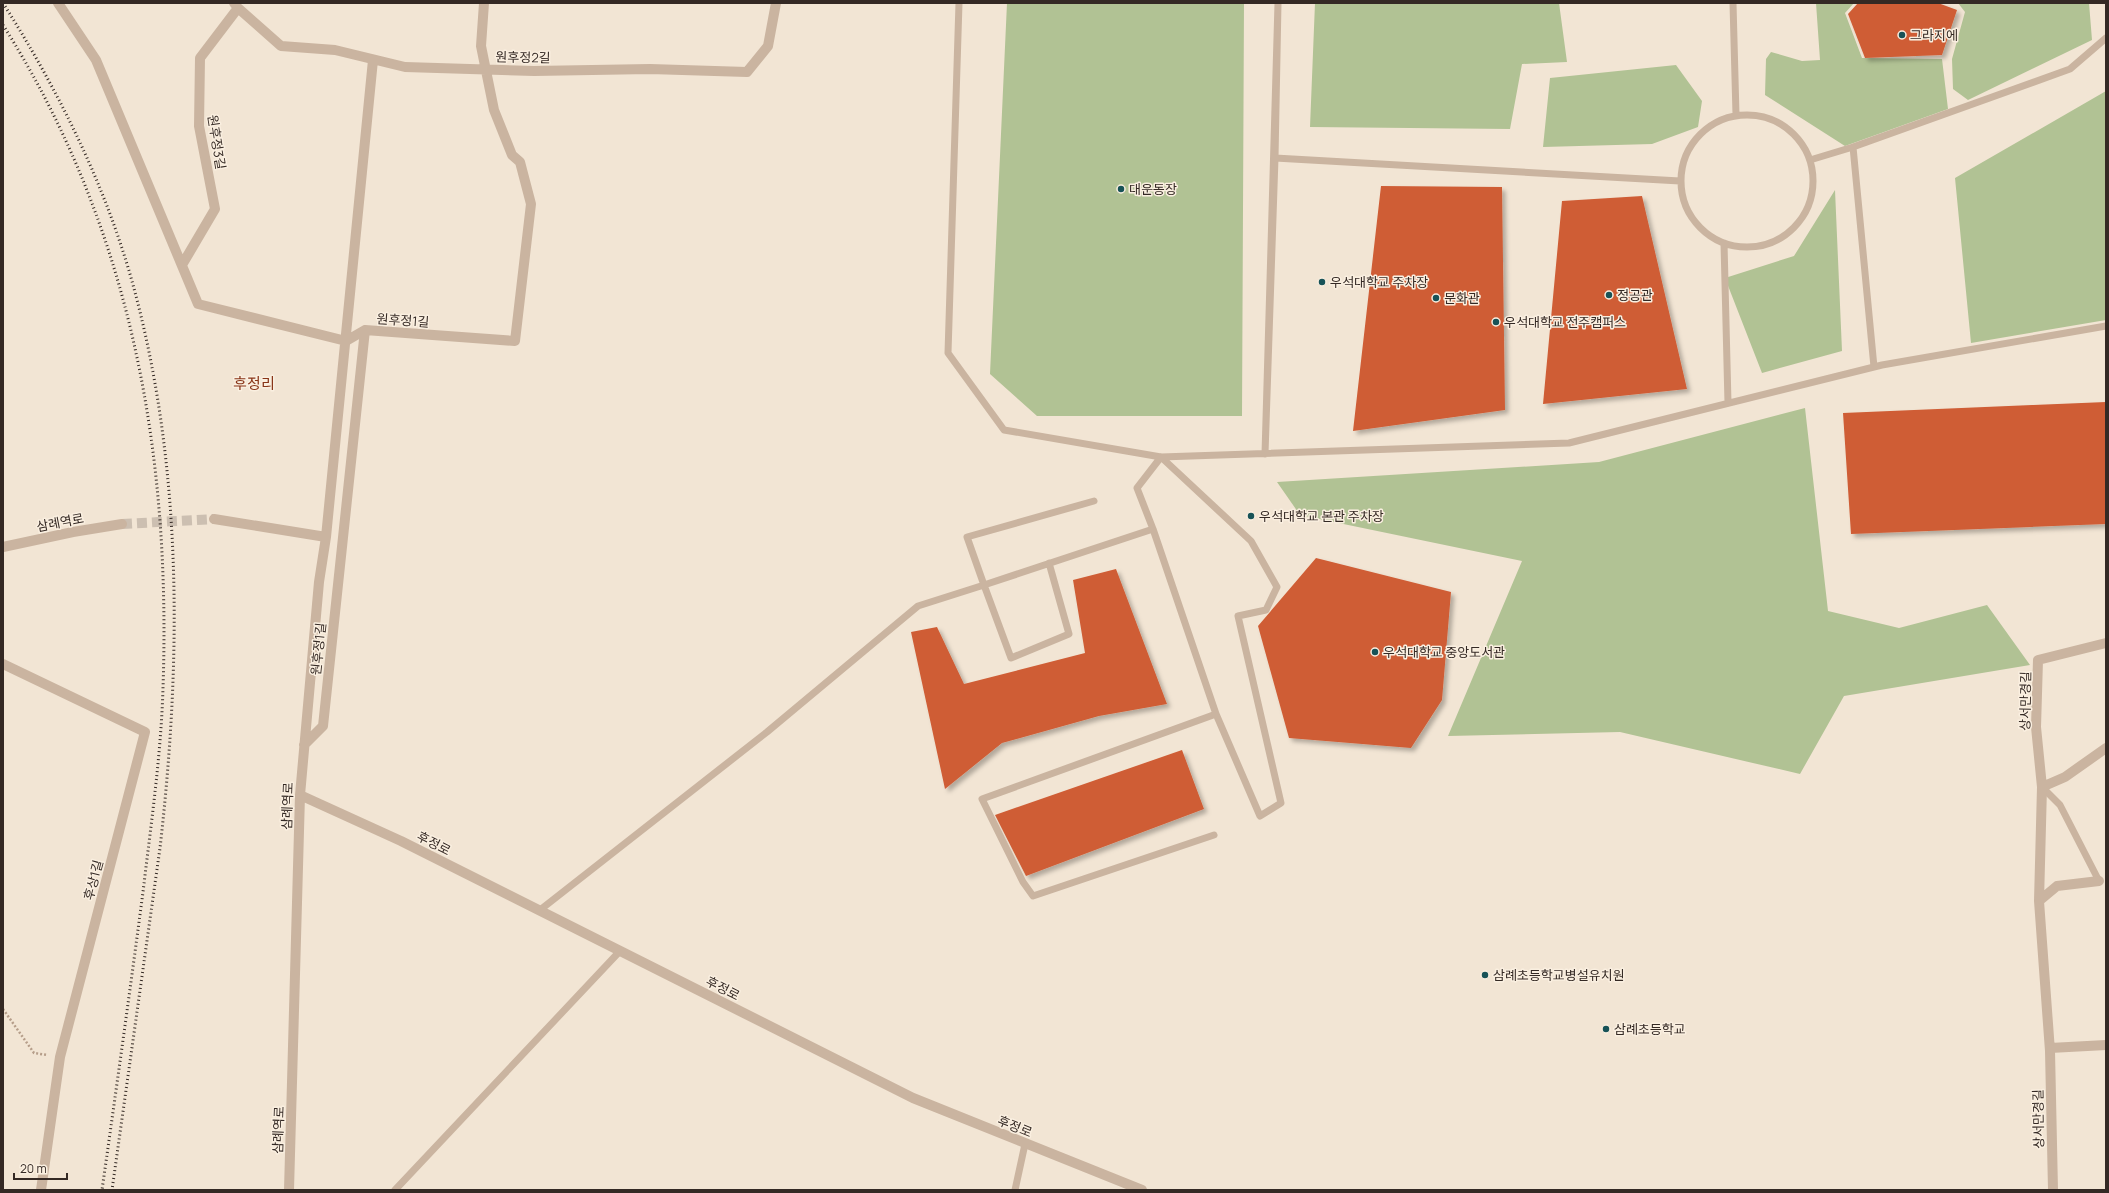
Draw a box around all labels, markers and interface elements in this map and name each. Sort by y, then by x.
place label: 그라지에 [1910,26,1958,44]
marker: 그라지에 [1897,30,1907,40]
street label: 원후정2길 [495,48,551,66]
street label: 원후정3길 [204,113,230,171]
place label: 대운동장 [1129,180,1177,198]
marker: 대운동장 [1116,184,1126,194]
place label: 우석대학교 주차장 [1330,273,1428,291]
marker: 우석대학교 주차장 [1317,277,1327,287]
place label: 정공관 [1617,286,1653,304]
place label: 문화관 [1444,289,1480,307]
marker: 정공관 [1604,290,1614,300]
marker: 문화관 [1431,293,1441,303]
street label: 원후정1길 [376,309,430,331]
place label: 우석대학교 전주캠퍼스 [1504,313,1626,331]
marker: 우석대학교 전주캠퍼스 [1491,317,1501,327]
district label: 후정리 [233,373,275,394]
place label: 우석대학교 본관 주차장 [1259,507,1384,525]
street label: 삼례역로 [35,509,85,535]
marker: 우석대학교 본관 주차장 [1246,511,1256,521]
street label: 원후정1길 [306,622,330,676]
place label: 우석대학교 중앙도서관 [1383,643,1505,661]
marker: 우석대학교 중앙도서관 [1370,647,1380,657]
street label: 상서만경길 [2015,671,2035,731]
street label: 삼례역로 [277,782,297,830]
street label: 후정로 [414,827,454,859]
street label: 후상1길 [79,858,107,902]
place label: 삼례초등학교병설유치원 [1493,966,1625,984]
marker: 삼례초등학교병설유치원 [1480,970,1490,980]
street label: 후정로 [703,972,743,1004]
place label: 삼례초등학교 [1614,1020,1686,1038]
marker: 삼례초등학교 [1601,1024,1611,1034]
street label: 상서만경길 [2028,1089,2048,1149]
street label: 삼례역로 [268,1106,288,1154]
street label: 후정로 [995,1111,1035,1141]
scale bar [14,1155,67,1181]
text: 20 m [20,1160,47,1177]

